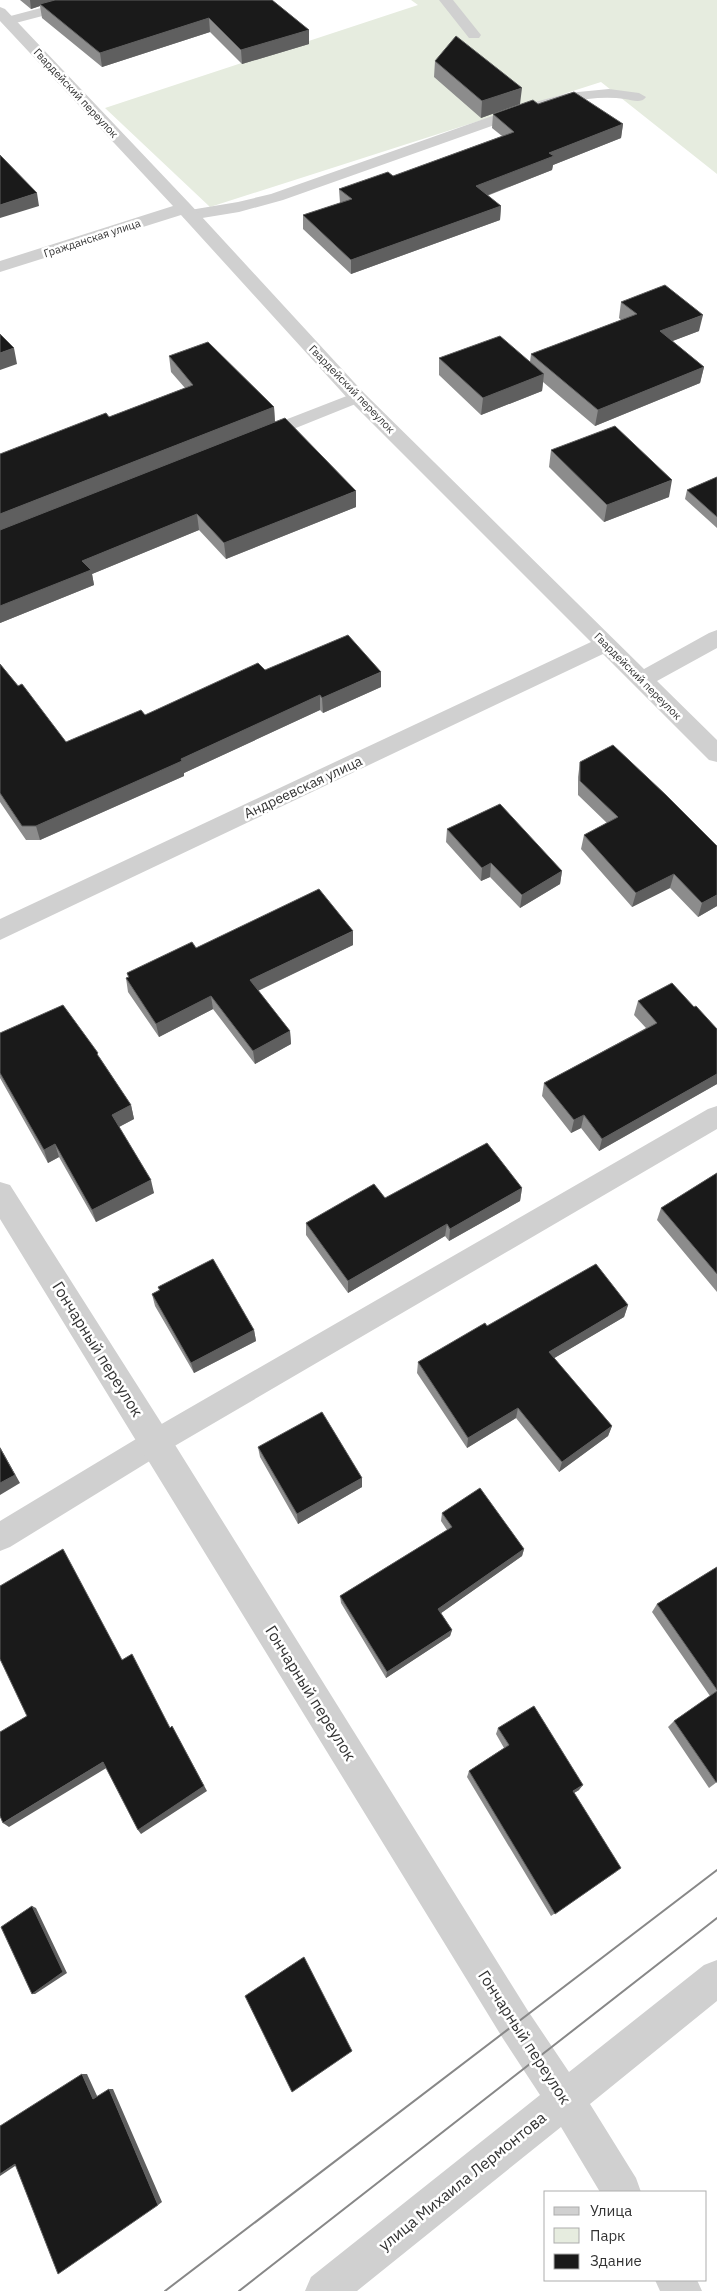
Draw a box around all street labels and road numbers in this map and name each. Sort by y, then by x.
street label: Гвардейский переулок [31,45,121,141]
street label: Гражданская улица [42,216,142,260]
street label: Гвардейский переулок [306,342,398,436]
street label: Гвардейский переулок [591,629,685,723]
street label: Андреевская улица [241,751,366,822]
street label: Гончарный переулок [48,1278,148,1421]
street label: Гончарный переулок [261,1622,361,1765]
street label: Гончарный переулок [474,1966,576,2108]
street label: улица Михаила Лермонтова [374,2107,550,2255]

